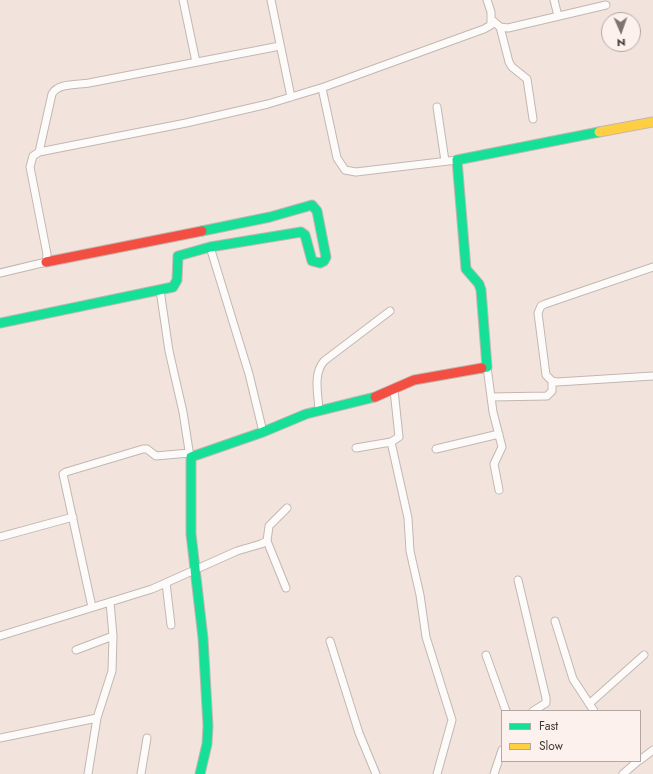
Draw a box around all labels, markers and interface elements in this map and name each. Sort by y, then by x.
north arrow [601,12,641,52]
text: N [617,35,626,51]
legend [501,710,641,762]
text: Fast [539,717,558,735]
text: Slow [539,737,563,755]

